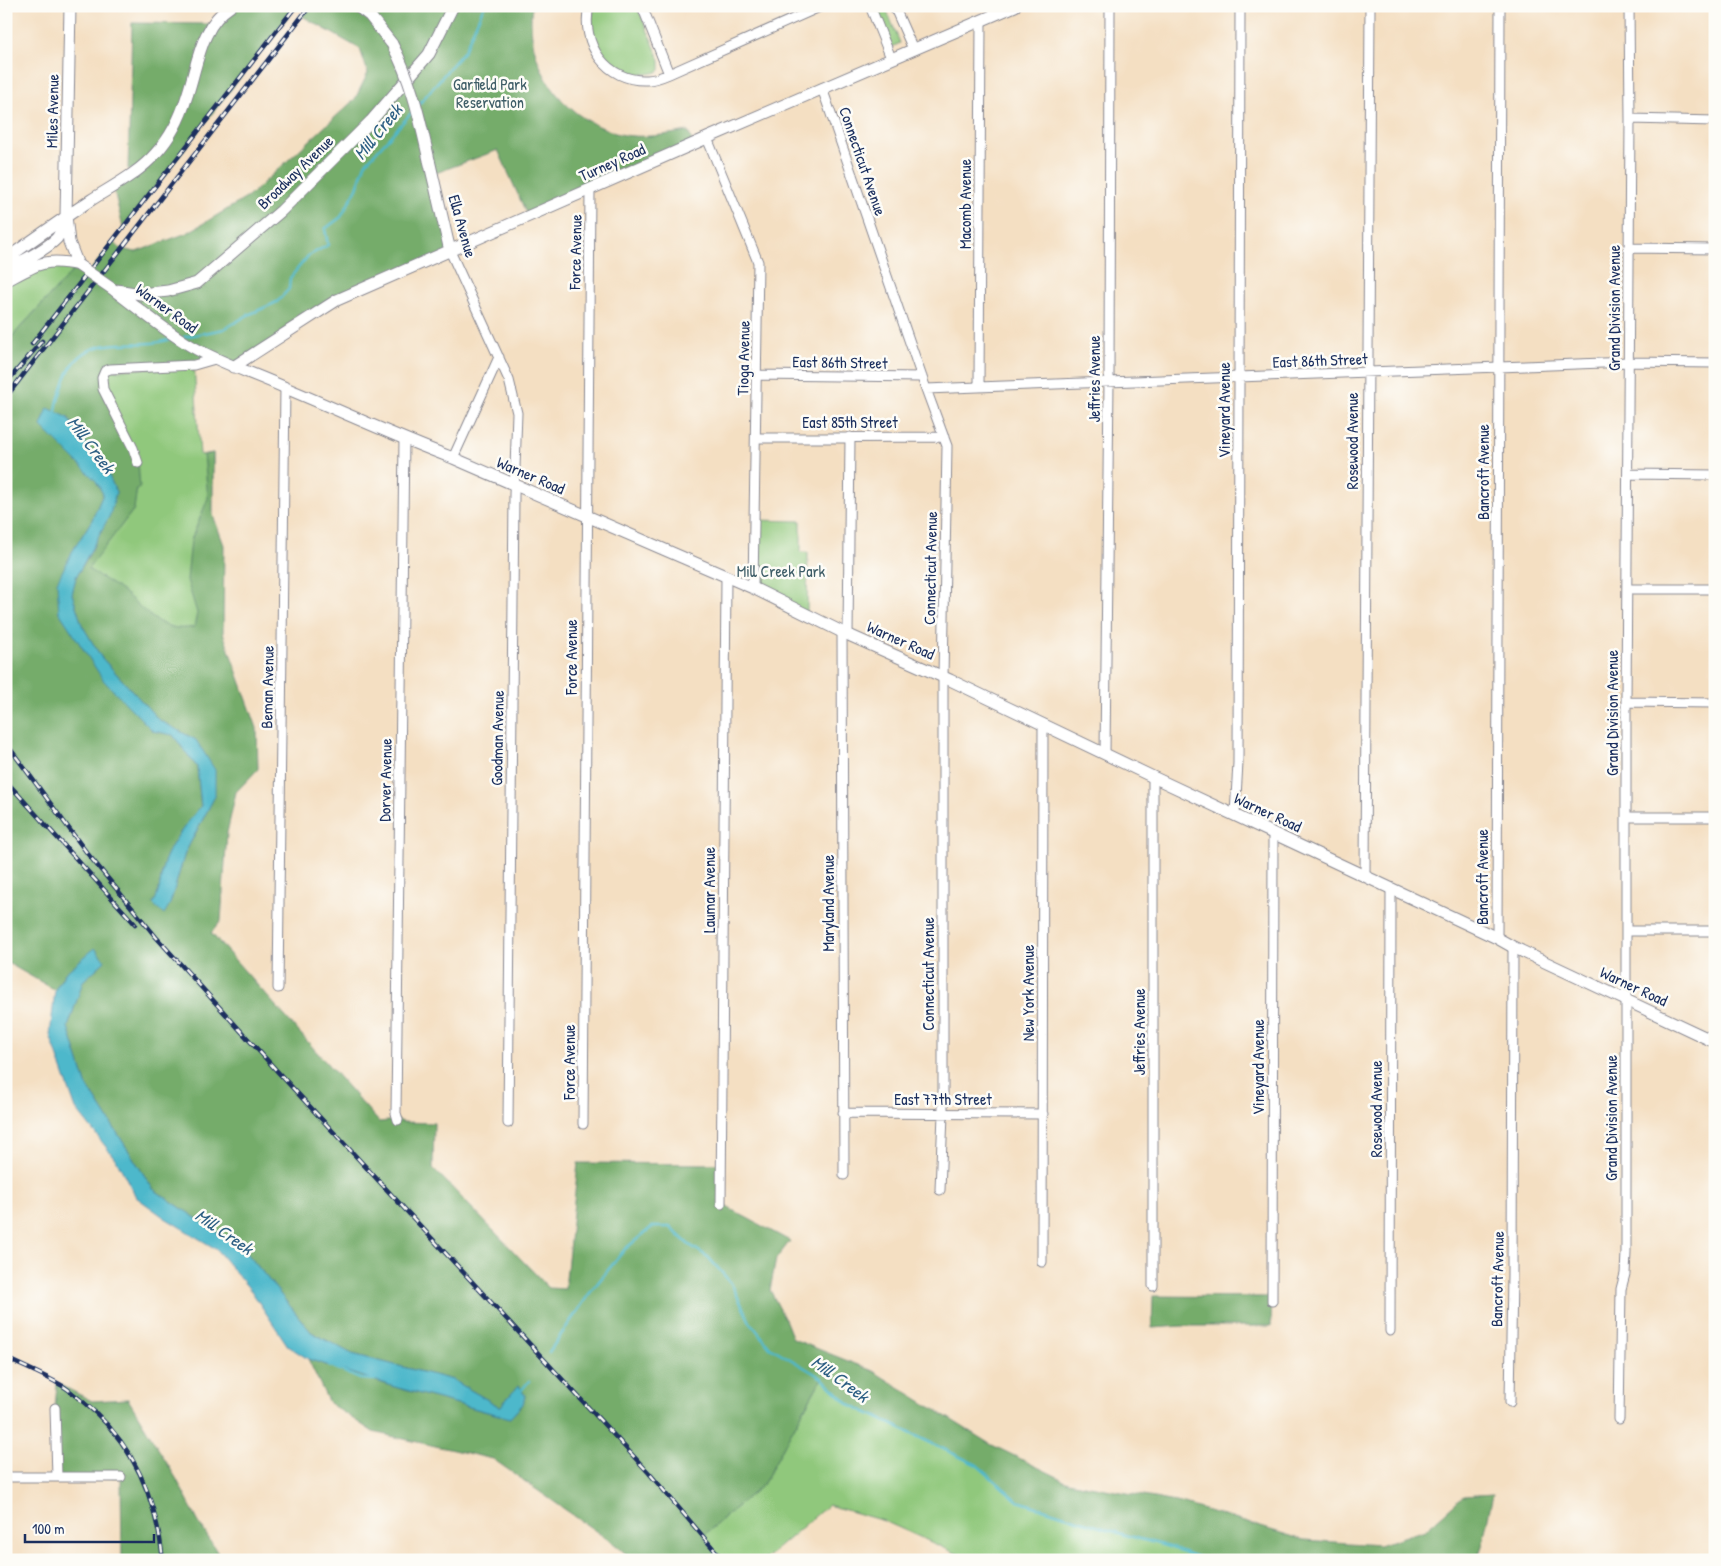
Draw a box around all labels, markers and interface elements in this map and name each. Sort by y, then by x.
street label: Miles Avenue [40,73,64,148]
park label: Garfield Park Reservation [453,73,527,113]
water label: Mill Creek [347,97,409,165]
street label: Connecticut Avenue [834,104,892,219]
street label: Broadway Avenue [252,130,338,214]
street label: Turney Road [575,138,649,186]
street label: Macomb Avenue [954,158,976,249]
street label: Ella Avenue [444,192,483,261]
street label: Force Avenue [563,213,587,291]
street label: Grand Division Avenue [1603,244,1625,371]
street label: Warner Road [131,278,203,338]
street label: Tioga Avenue [731,320,755,396]
street label: Jeffries Avenue [1083,335,1105,423]
street label: East 86th Street [1272,347,1368,373]
street label: East 86th Street [792,350,888,374]
street label: Vineyard Avenue [1213,361,1235,458]
street label: Rosewood Avenue [1341,392,1363,490]
water label: Mill Creek [62,411,122,479]
street label: East 85th Street [802,411,898,433]
street label: Bancroft Avenue [1472,423,1494,520]
street label: Warner Road [494,451,568,499]
street label: Connecticut Avenue [918,510,942,625]
park label: Mill Creek Park [737,560,826,582]
street label: Warner Road [864,615,938,665]
street label: Force Avenue [560,619,582,696]
street label: Beman Avenue [255,645,279,729]
street label: Grand Division Avenue [1601,649,1623,776]
street label: Goodman Avenue [485,689,509,786]
street label: Dorver Avenue [373,737,397,822]
street label: Warner Road [1231,787,1305,837]
street label: Bancroft Avenue [1471,828,1493,925]
street label: Laumar Avenue [698,846,720,933]
street label: Maryland Avenue [817,854,839,951]
street label: Connecticut Avenue [917,917,939,1031]
street label: New York Avenue [1017,944,1039,1041]
street label: Warner Road [1597,961,1671,1011]
street label: Jeffries Avenue [1128,988,1150,1076]
street label: Vineyard Avenue [1247,1018,1269,1115]
street label: Force Avenue [558,1024,580,1101]
street label: Grand Division Avenue [1600,1054,1622,1181]
street label: Rosewood Avenue [1365,1060,1387,1158]
street label: East 77th Street [894,1088,992,1110]
water label: Mill Creek [190,1203,259,1261]
street label: Bancroft Avenue [1485,1230,1509,1327]
water label: Mill Creek [807,1349,875,1409]
scale bar [25,1511,154,1543]
text: 100 m [32,1518,65,1539]

